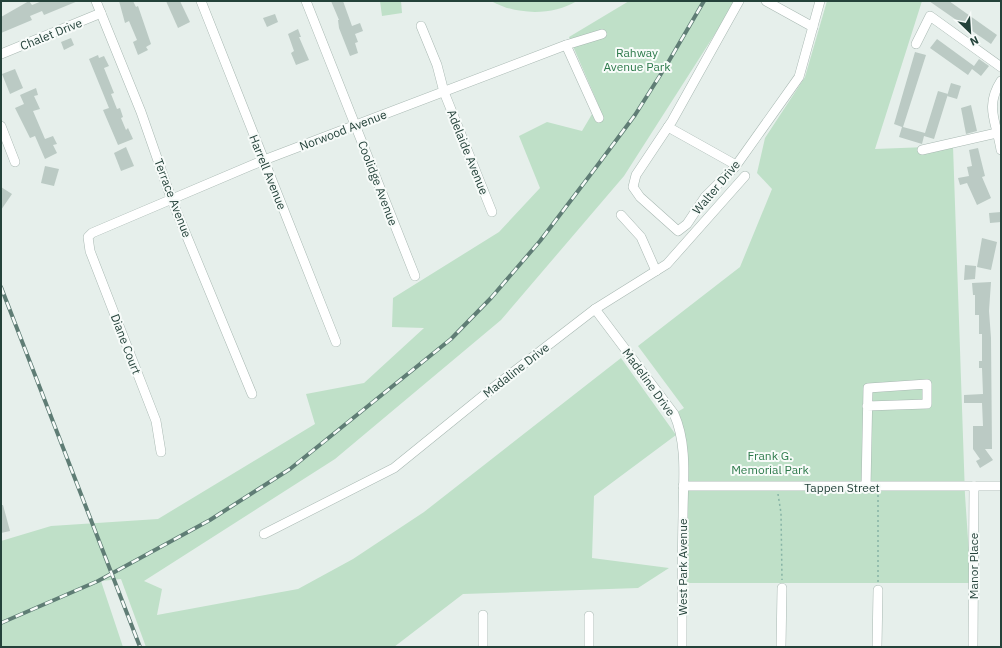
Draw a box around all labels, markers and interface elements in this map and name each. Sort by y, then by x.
north arrow [950,12,990,52]
street label: Chalet Drive [18,15,85,53]
text: N [968,33,981,49]
park label: Rahway Avenue Park [603,45,671,74]
street label: Norwood Avenue [297,106,389,154]
street label: Adelaide Avenue [444,107,492,197]
street label: Harrell Avenue [246,132,290,212]
street label: Coolidge Avenue [355,138,401,228]
street label: Terrace Avenue [151,156,195,240]
street label: Walter Drive [689,157,743,217]
street label: Diane Court [108,312,144,376]
street label: Madaline Drive [480,339,552,400]
street label: Madeline Drive [619,345,679,419]
park label: Frank G. Memorial Park [731,448,810,477]
street label: Tappen Street [804,480,880,495]
street label: West Park Avenue [675,518,690,616]
street label: Manor Place [966,532,981,599]

